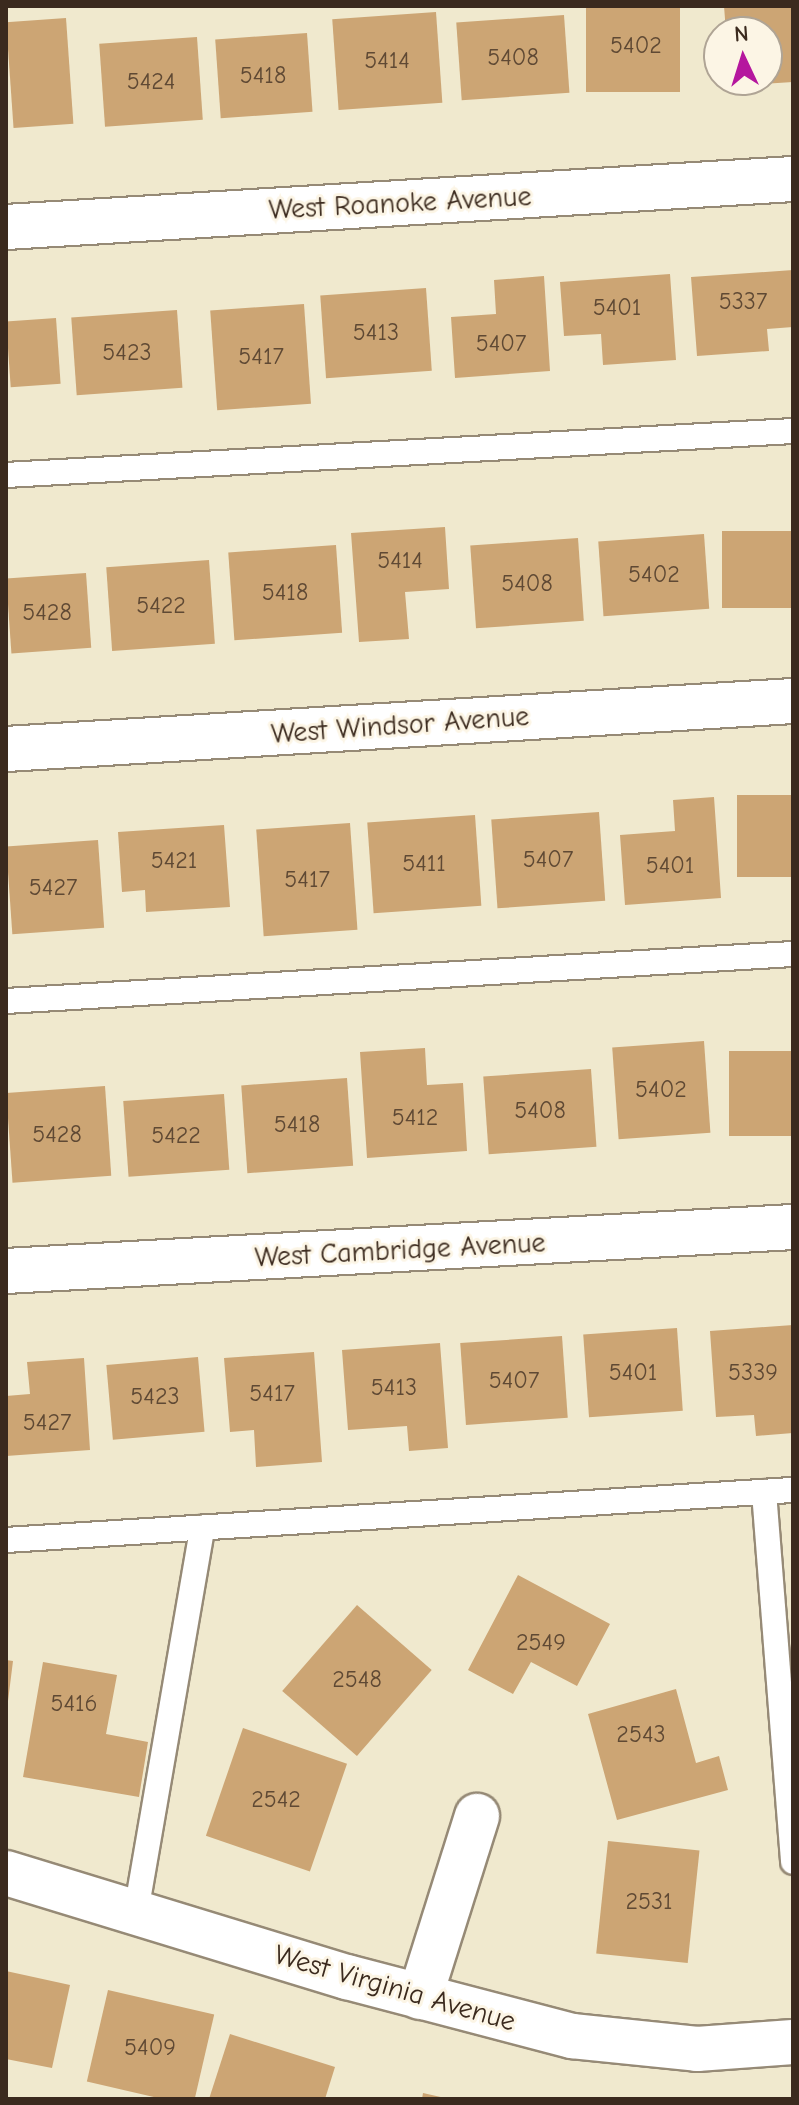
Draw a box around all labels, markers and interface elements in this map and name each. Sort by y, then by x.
north arrow [703,16,783,96]
text: N [733,21,750,48]
house number: 5402 [610,32,662,60]
house number: 5408 [487,44,539,72]
house number: 5414 [364,47,410,75]
house number: 5418 [240,62,286,90]
house number: 5424 [127,68,175,96]
street label: West Roanoke Avenue [268,179,532,227]
house number: 5337 [719,288,767,316]
house number: 5401 [593,294,641,322]
house number: 5413 [353,319,399,347]
house number: 5407 [476,330,526,358]
house number: 5423 [102,339,152,367]
house number: 5417 [238,343,284,371]
house number: 5414 [377,547,423,575]
house number: 5402 [628,561,680,589]
house number: 5408 [501,570,553,598]
house number: 5418 [262,579,308,607]
house number: 5422 [136,592,186,620]
house number: 5428 [22,599,72,627]
street label: West Windsor Avenue [270,699,530,751]
house number: 5407 [523,846,573,874]
house number: 5421 [151,847,197,875]
house number: 5411 [402,850,446,878]
house number: 5401 [646,852,694,880]
house number: 5417 [284,866,330,894]
house number: 5427 [29,874,77,902]
house number: 5402 [635,1076,687,1104]
house number: 5408 [514,1097,566,1125]
house number: 5412 [392,1104,438,1132]
house number: 5418 [274,1111,320,1139]
house number: 5428 [32,1121,82,1149]
house number: 5422 [151,1122,201,1150]
street label: West Cambridge Avenue [254,1226,546,1274]
house number: 5401 [609,1359,657,1387]
house number: 5339 [728,1359,778,1387]
house number: 5407 [489,1367,539,1395]
house number: 5413 [371,1374,417,1402]
house number: 5417 [249,1380,295,1408]
house number: 5423 [130,1383,180,1411]
house number: 5427 [23,1409,71,1437]
house number: 2549 [516,1629,566,1657]
house number: 2548 [332,1666,382,1694]
house number: 5416 [50,1690,98,1718]
house number: 2543 [616,1721,666,1749]
house number: 2542 [251,1786,301,1814]
house number: 2531 [625,1888,673,1916]
street label: West Virginia Avenue [271,1938,519,2038]
house number: 5409 [124,2034,176,2062]

